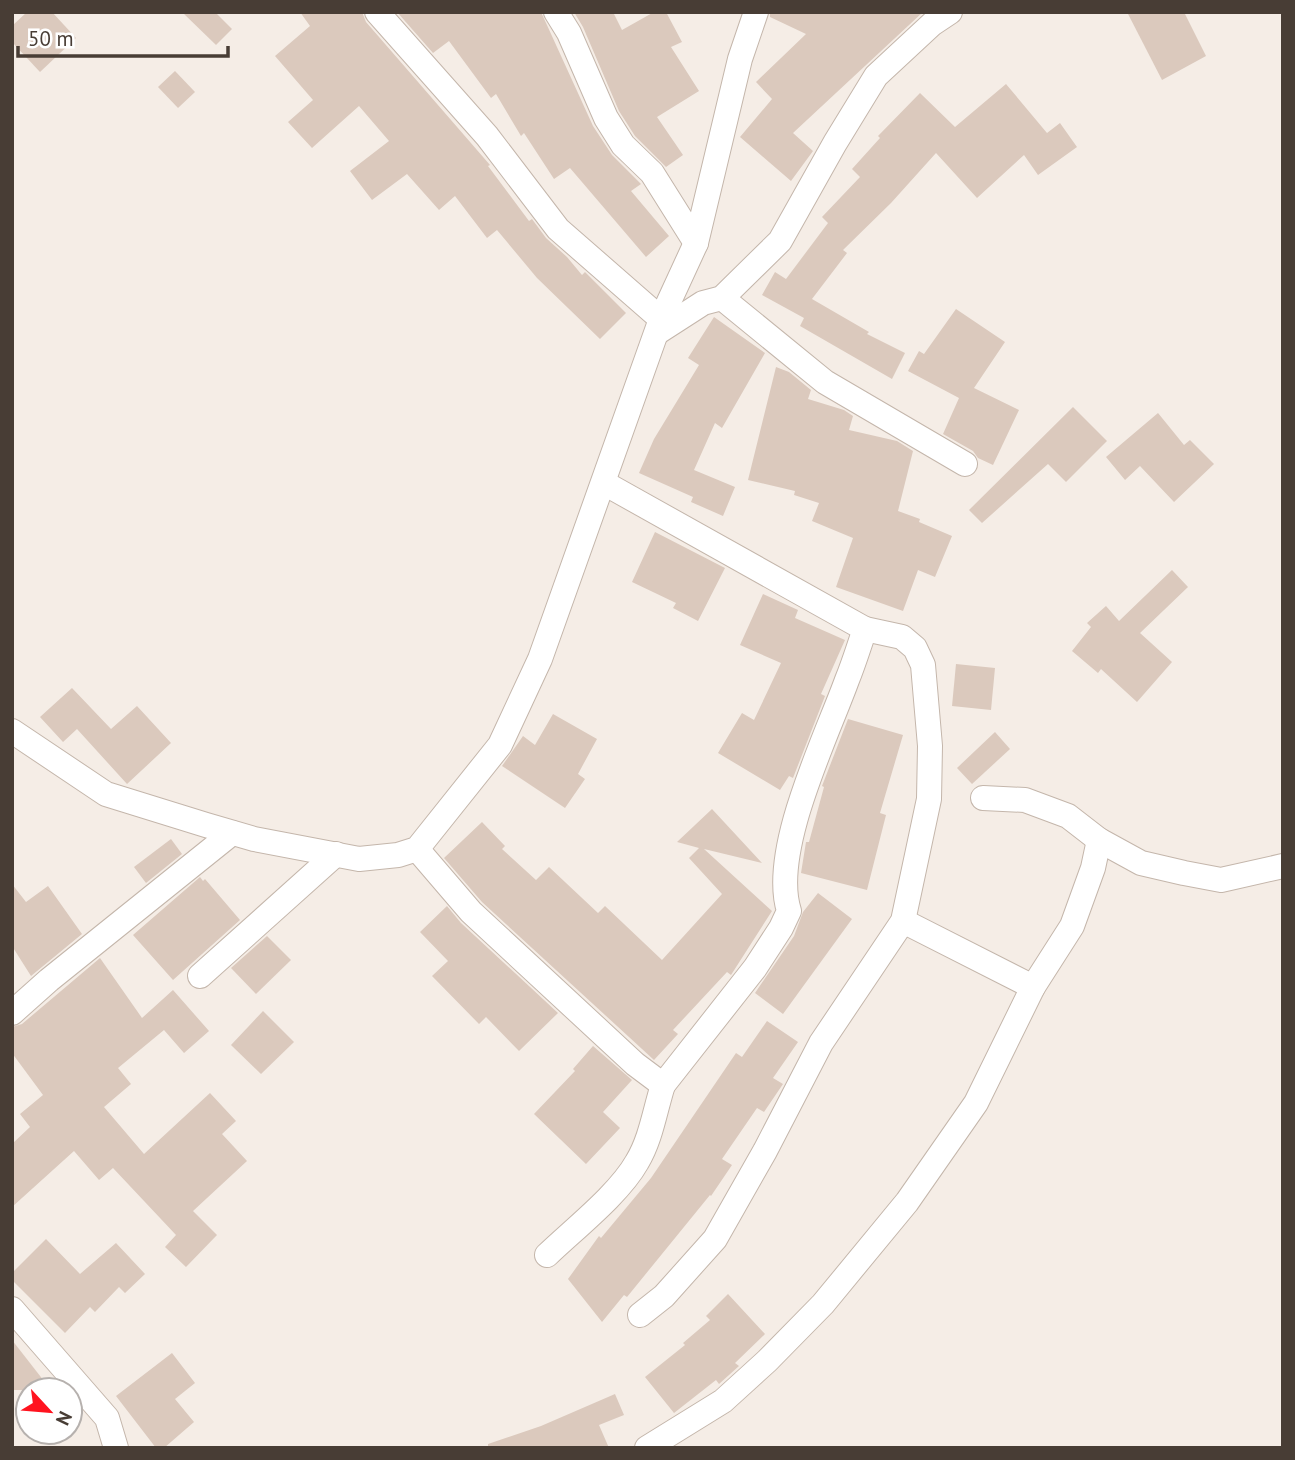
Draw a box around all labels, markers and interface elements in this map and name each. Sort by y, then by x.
scale bar [18,14,228,58]
text: 50 m [28,25,74,52]
north arrow [14,1376,84,1446]
text: N [51,1408,78,1429]

